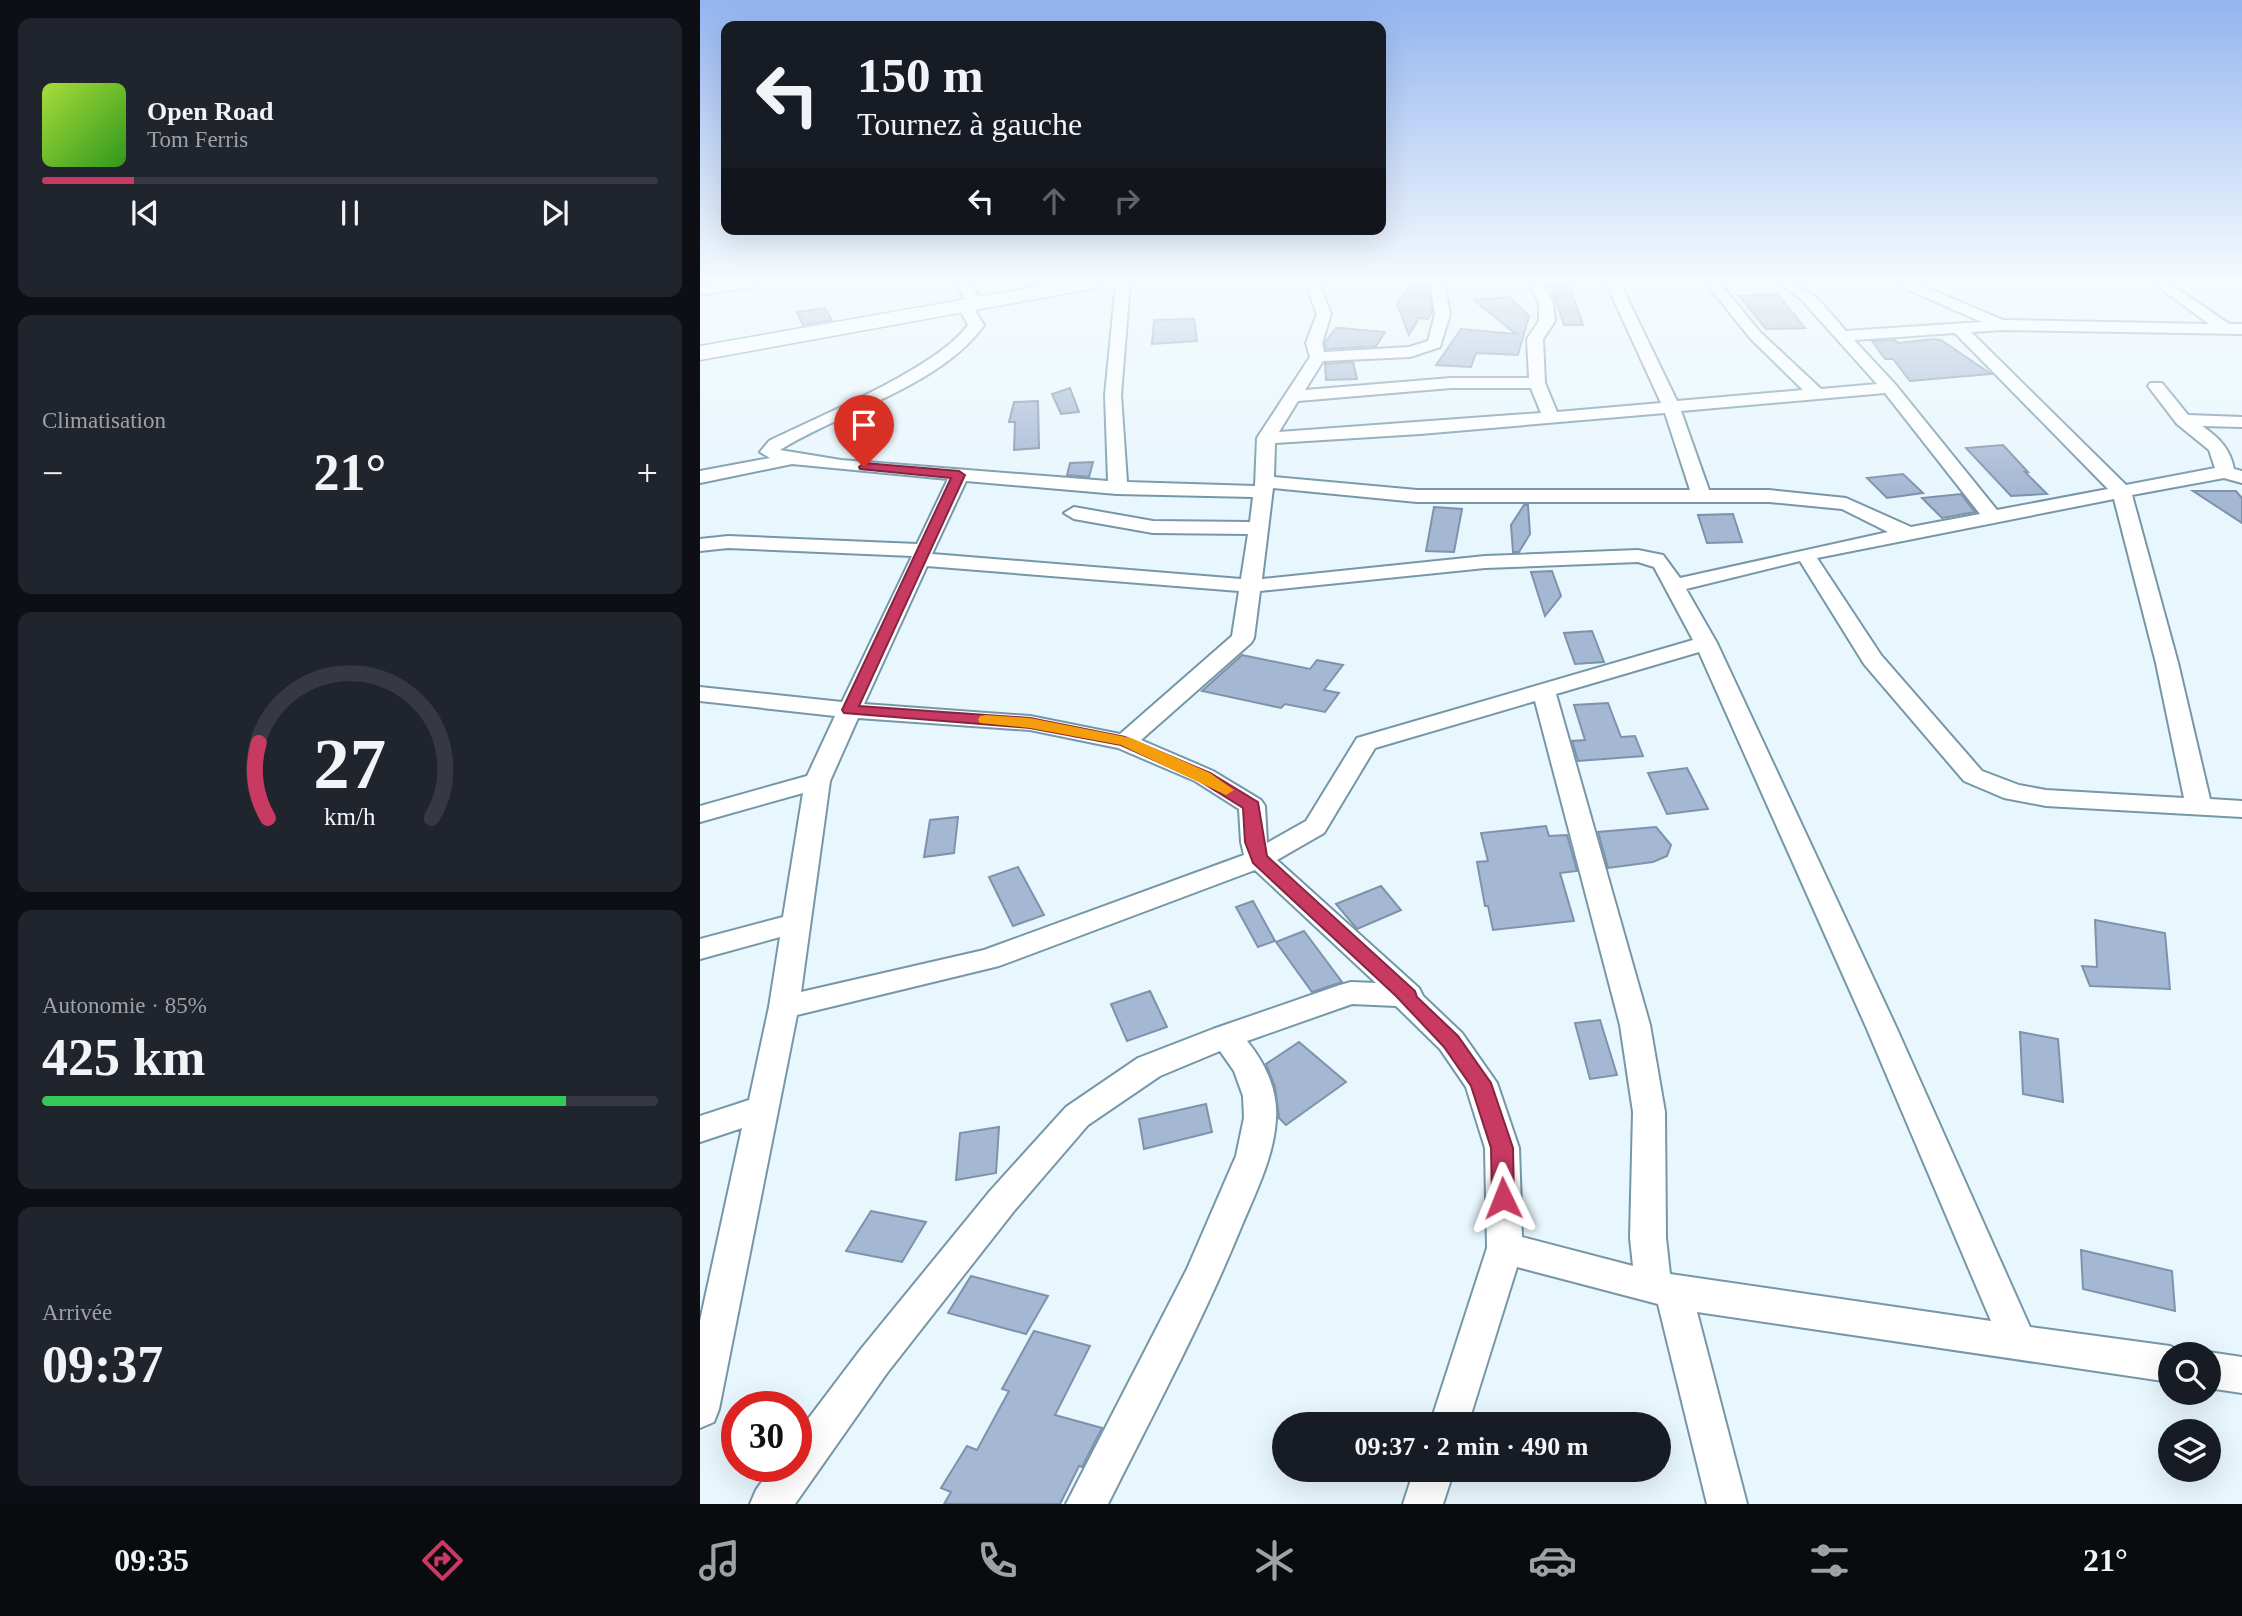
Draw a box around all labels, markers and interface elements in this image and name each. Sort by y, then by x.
text: 150 m [857,48,984,103]
icon: left [742,49,833,140]
text: Open Road [147,97,273,126]
text: Tournez à gauche [857,106,1082,142]
text: Tom Ferris [147,127,248,152]
icon: left [962,182,1000,220]
icon: ahead [1035,182,1073,220]
icon: right [1108,182,1146,220]
icon: previous [126,194,164,232]
icon: pause [331,194,369,232]
icon: next [536,194,574,232]
pin [834,395,894,467]
icon: arrive [845,406,883,444]
text: Climatisation [42,408,166,433]
text: 21° [314,444,386,501]
text: − [42,452,63,494]
text: + [637,452,658,494]
text: 27 [314,723,386,804]
text: km/h [324,803,376,830]
text: Autonomie · 85% [42,993,207,1018]
text: 425 km [42,1029,205,1086]
position arrow [1466,1161,1540,1235]
text: Arrivée [42,1300,112,1325]
text: 09:37 [42,1336,163,1393]
map controls [2158,1342,2221,1482]
button: search [2158,1342,2221,1405]
speed limit sign: 30 [721,1391,812,1482]
button: layers [2158,1419,2221,1482]
text: 09:37 · 2 min · 490 m [1355,1432,1589,1461]
icon: directions [418,1536,467,1585]
icon: music [695,1536,744,1585]
icon: phone [973,1536,1022,1585]
icon: climate [1250,1536,1299,1585]
icon: car [1528,1536,1577,1585]
icon: filters [1805,1536,1854,1585]
text: 09:35 [114,1542,189,1578]
text: 21° [2083,1542,2128,1578]

